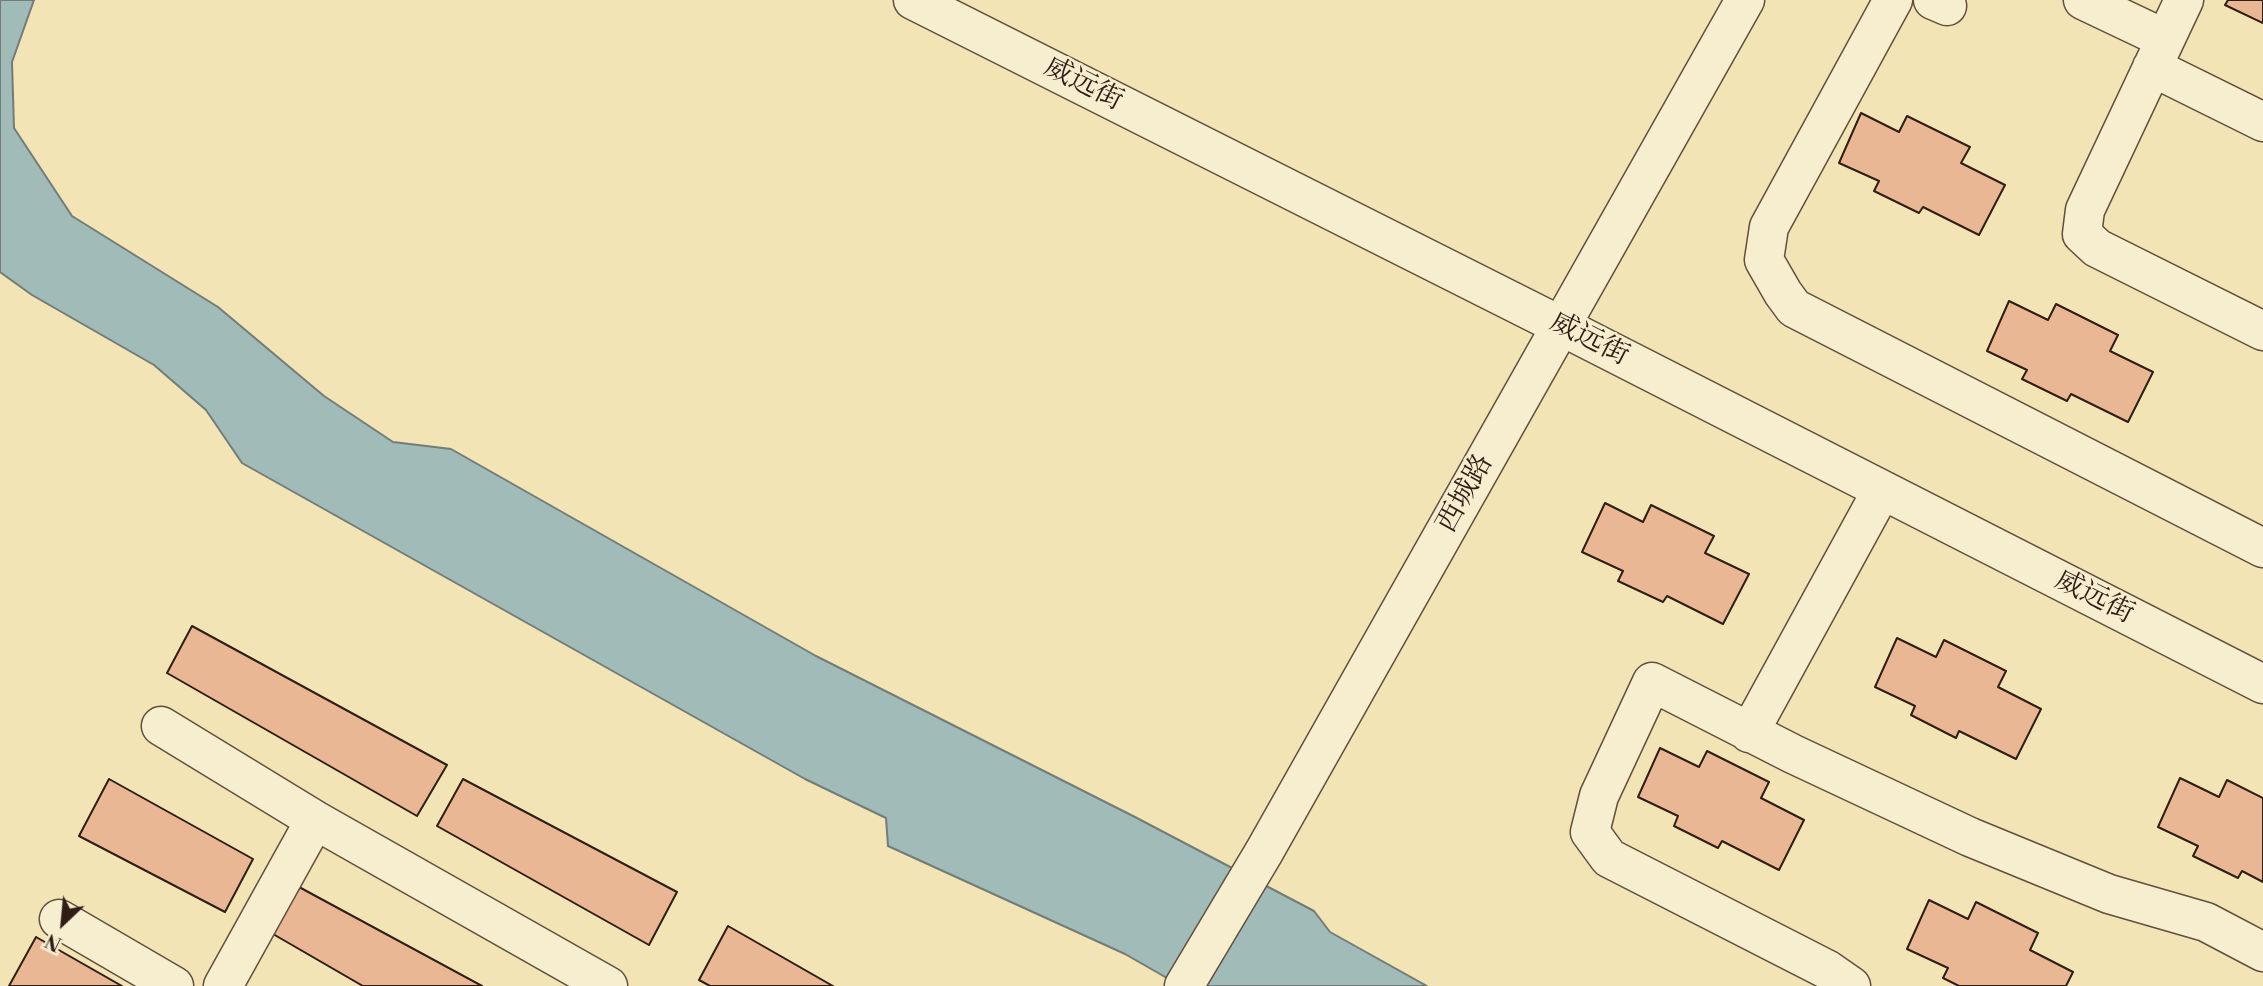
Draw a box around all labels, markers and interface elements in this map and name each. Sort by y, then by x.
street label: 威远街 [1038,51,1128,119]
street label: 威远街 [1544,306,1634,374]
street label: 西城路 [1431,449,1501,539]
street label: 威远街 [2049,564,2139,632]
north arrow [28,888,98,958]
text: N [42,928,66,956]

